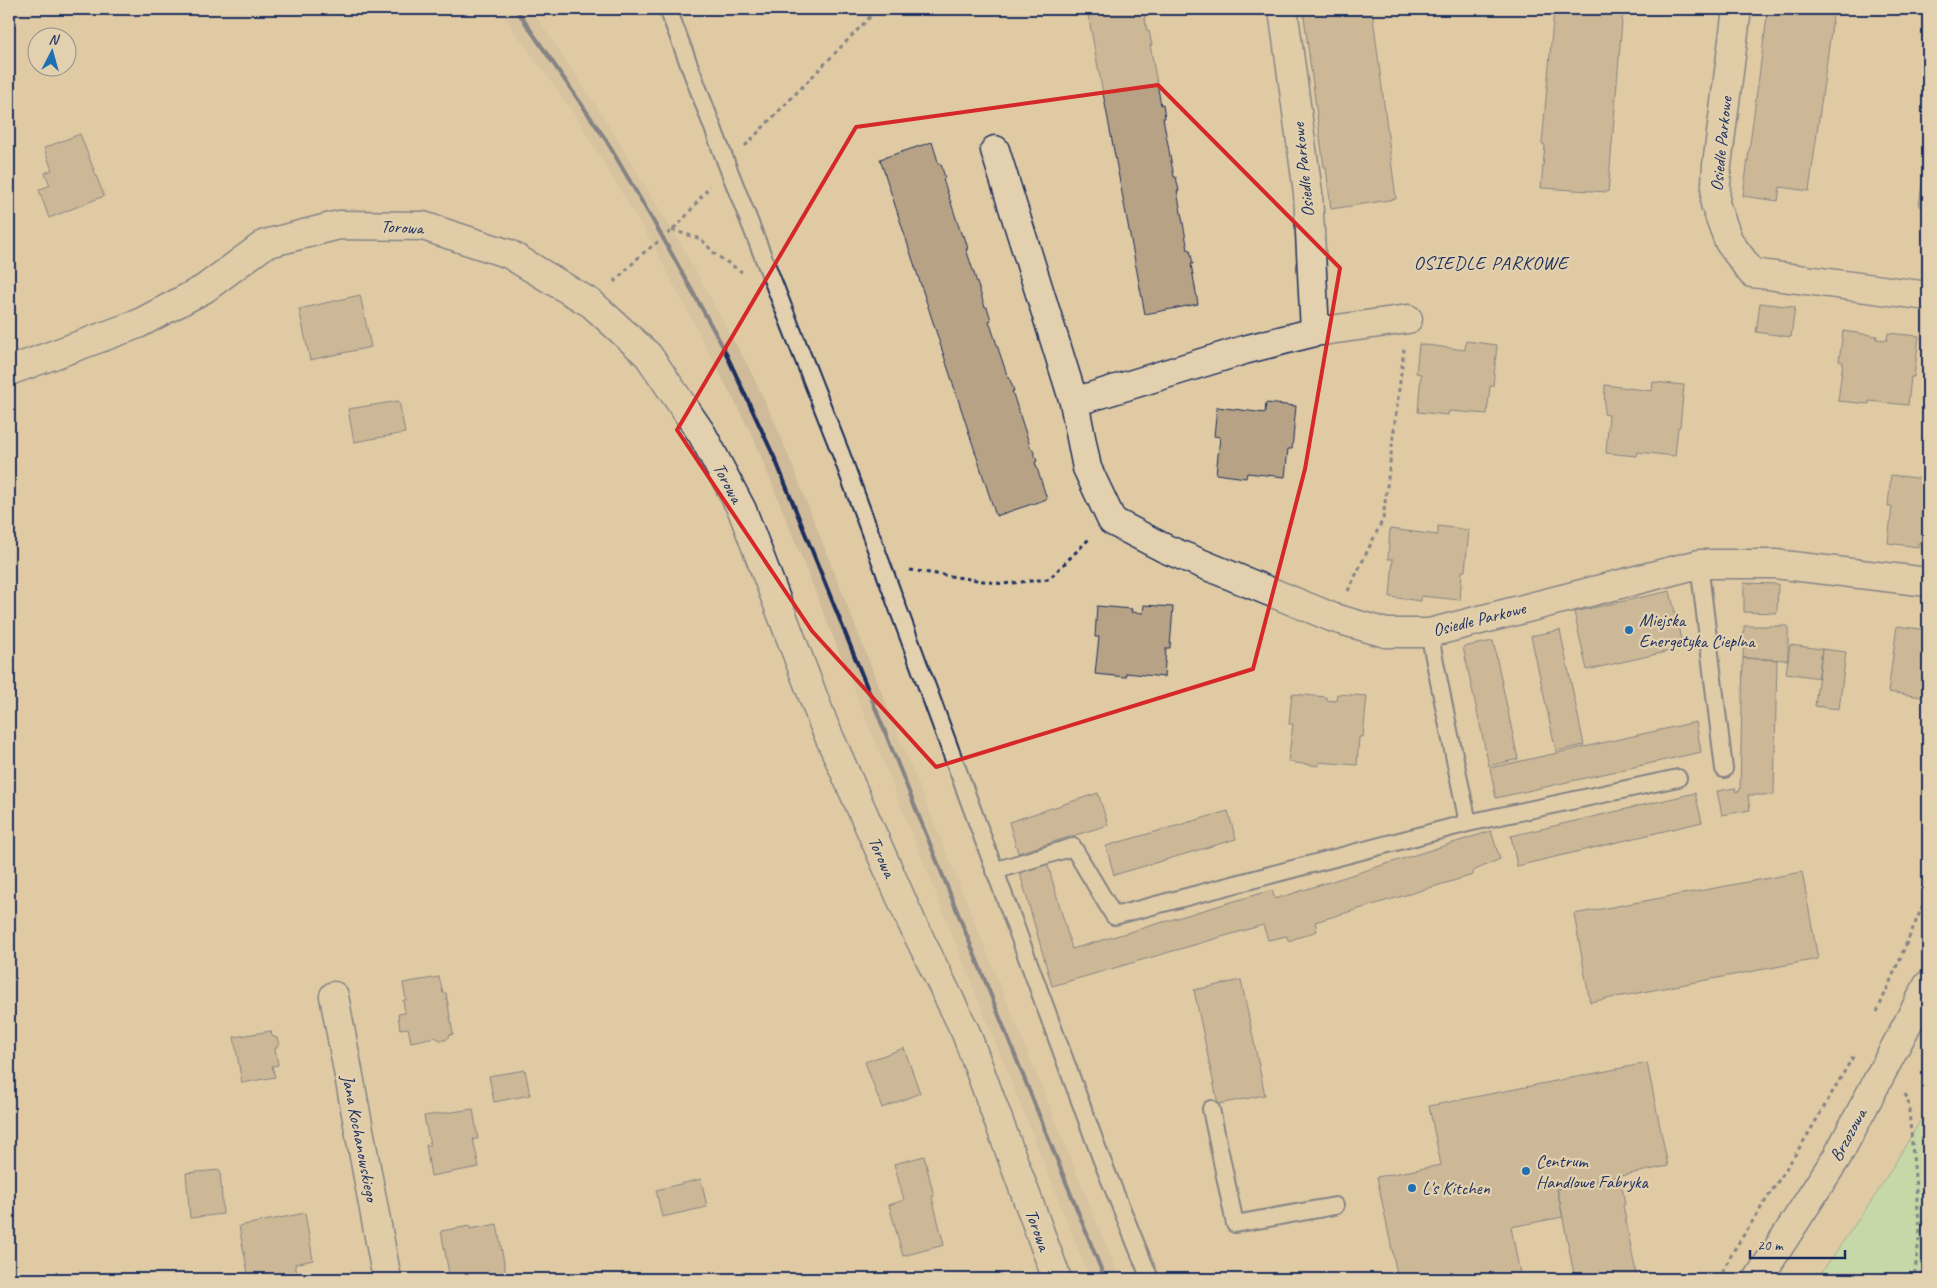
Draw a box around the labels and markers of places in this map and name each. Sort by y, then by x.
place label: Miejska Energetyka Cieplna [1639,609,1756,652]
marker: Miejska Energetyka Cieplna [1623,624,1635,636]
place label: Centrum Handlowe Fabryka [1536,1150,1650,1193]
marker: Centrum Handlowe Fabryka [1520,1165,1532,1177]
place label: L's Kitchen [1422,1177,1491,1199]
marker: L's Kitchen [1406,1182,1418,1194]

